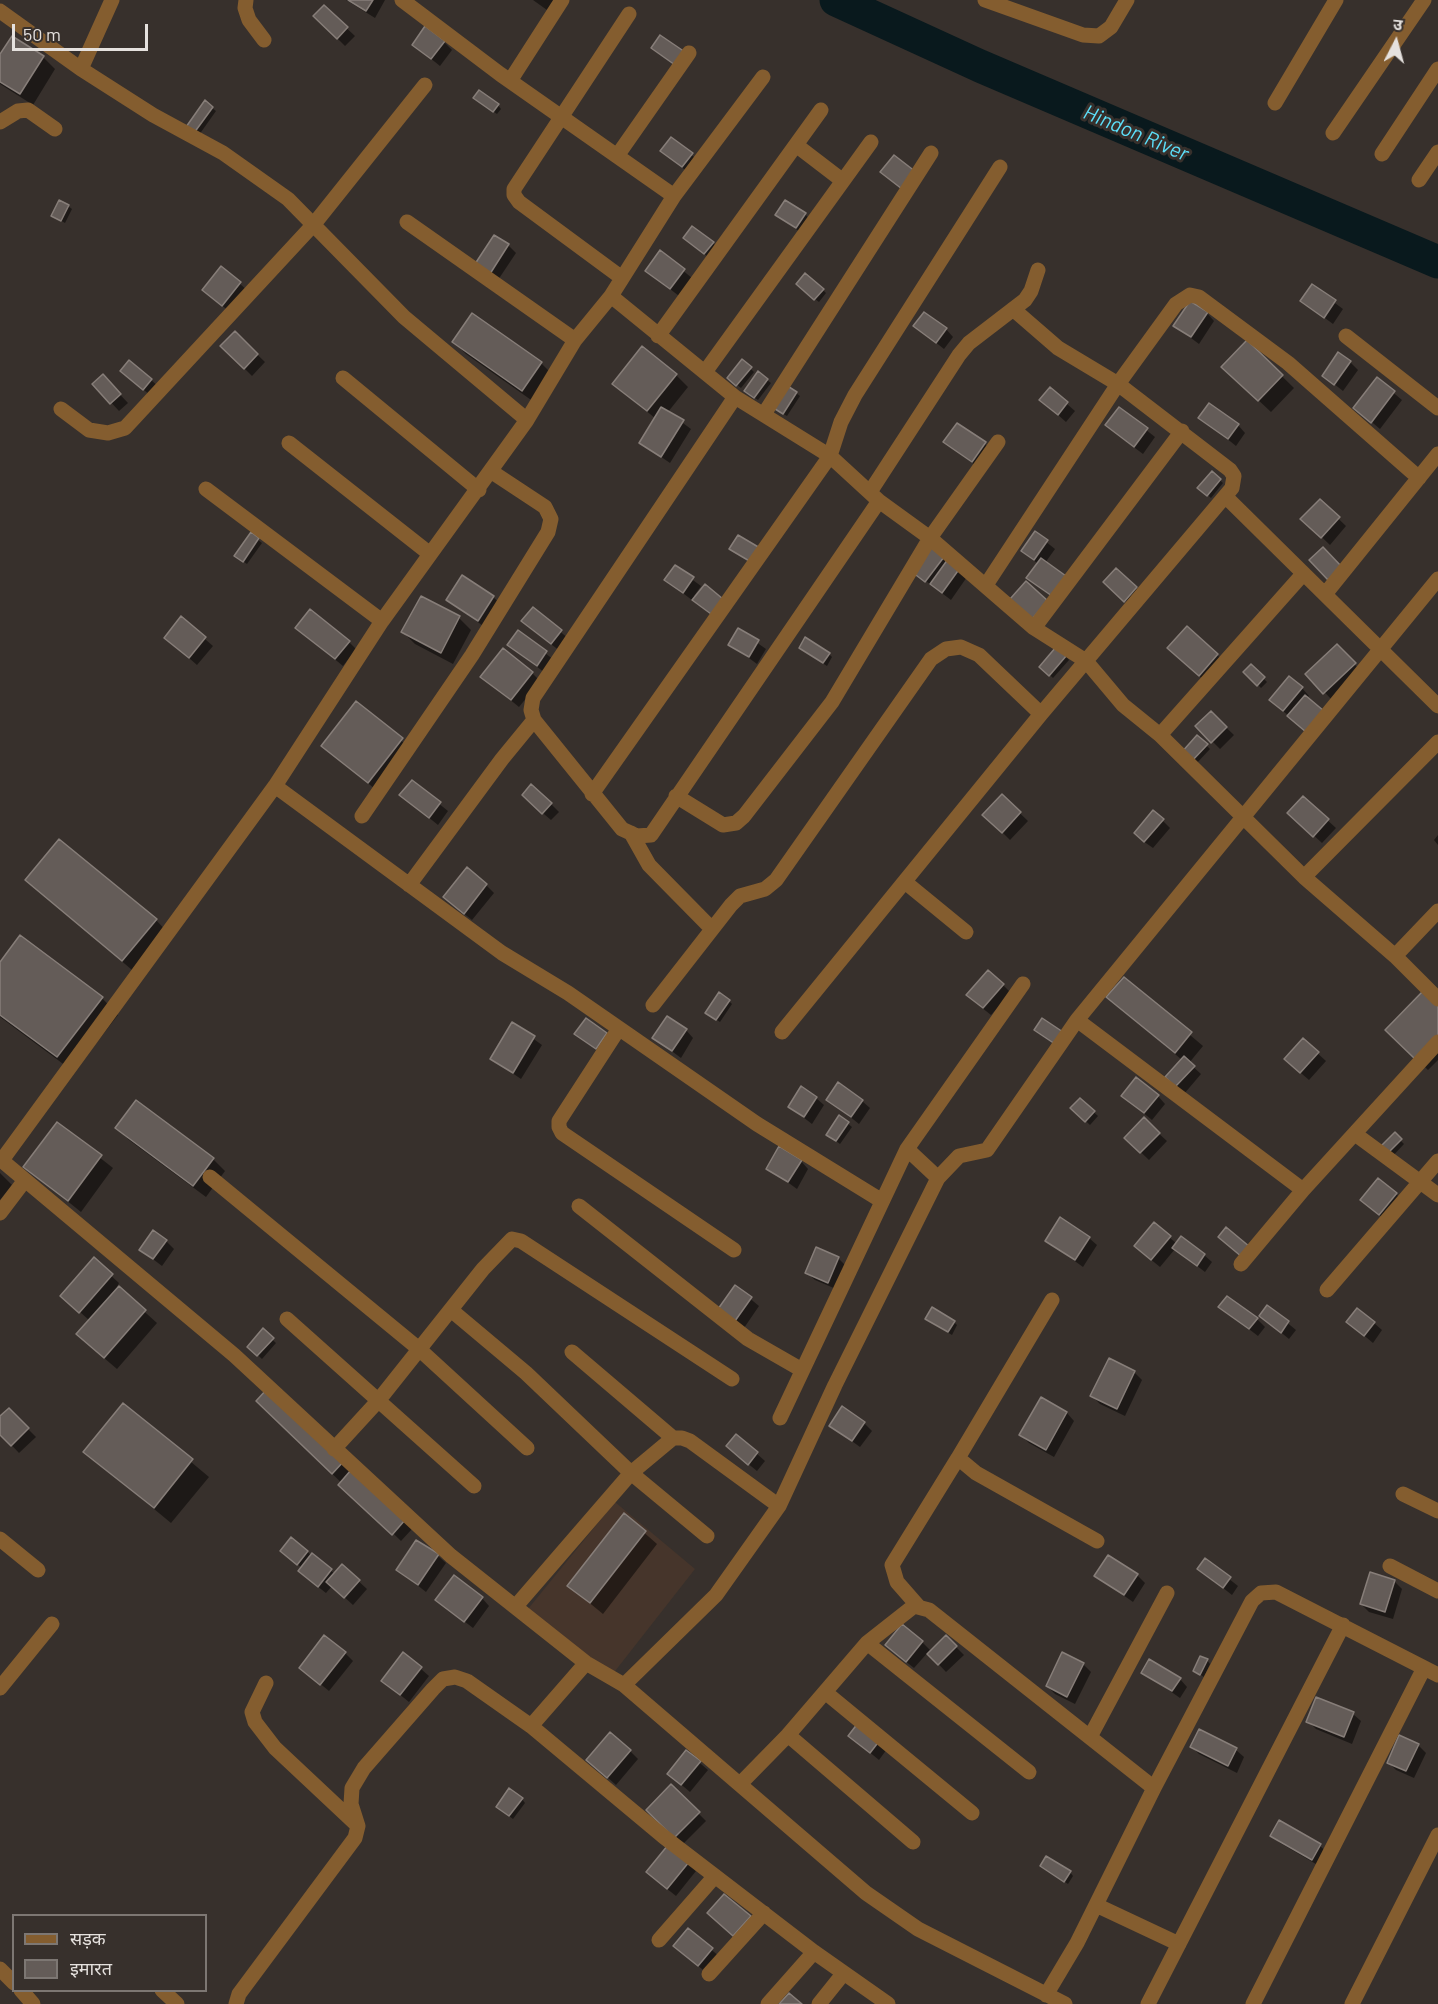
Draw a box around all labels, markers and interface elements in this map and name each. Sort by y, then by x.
scale bar [15,12,152,50]
north arrow [1366,12,1426,72]
text: उ [1392,14,1404,34]
text: 50 m [23,23,61,45]
water label: Hindon River [1080,100,1192,166]
legend [12,1914,207,1992]
text: सड़क [70,1927,106,1949]
text: इमारत [70,1957,112,1979]

